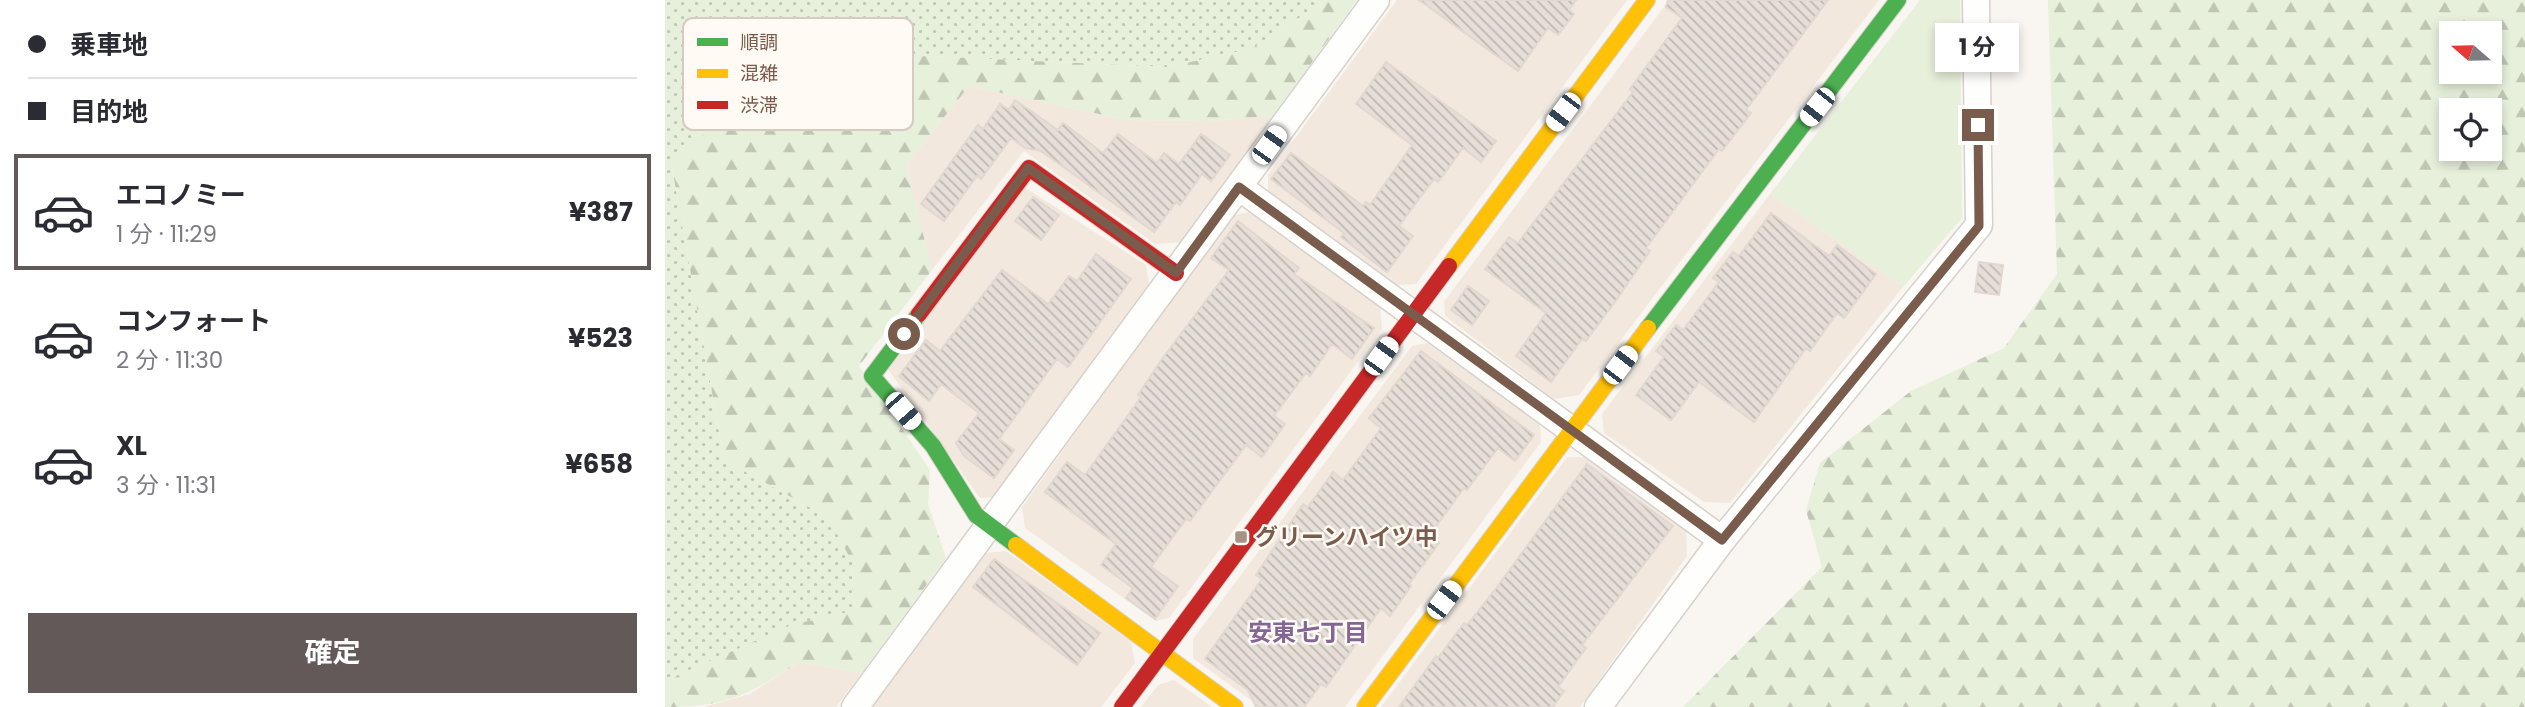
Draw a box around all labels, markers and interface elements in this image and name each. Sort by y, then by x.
legend [683,18,913,130]
north arrow [2439,21,2503,84]
map controls [2439,21,2502,161]
callout: 1 分 [1936,24,2020,72]
text: 乗車地 [70,27,148,63]
text: 順調 [740,29,778,56]
text: 1 分 [1959,31,1995,63]
text: 混雑 [740,60,778,87]
car [1796,84,1839,130]
car [1542,89,1585,135]
text: 渋滞 [740,92,778,119]
text: 目的地 [70,94,148,130]
button: locate [2439,98,2502,161]
route end [1962,109,1994,141]
car [1249,122,1290,168]
text: エコノミー [116,177,246,213]
icon: car [32,181,95,244]
text: ¥387 [569,194,633,230]
text: 1 分 · 11:29 [116,218,217,250]
text: コンフォート [116,303,271,339]
icon: car [32,307,95,370]
route start [888,318,920,350]
text: ¥523 [568,320,633,356]
car [1361,333,1402,379]
car [1599,342,1642,388]
text: 2 分 · 11:30 [116,344,223,376]
car [882,388,925,434]
text: XL [116,428,147,464]
icon: car [32,433,95,496]
text: ¥658 [565,446,633,482]
text: 3 分 · 11:31 [116,469,216,501]
place label: グリーンハイツ中 [1255,521,1437,553]
marker: グリーンハイツ中 [1233,529,1249,545]
car [1423,577,1466,623]
button: 確定 [28,613,637,693]
district label: 安東七丁目 [1248,616,1368,649]

